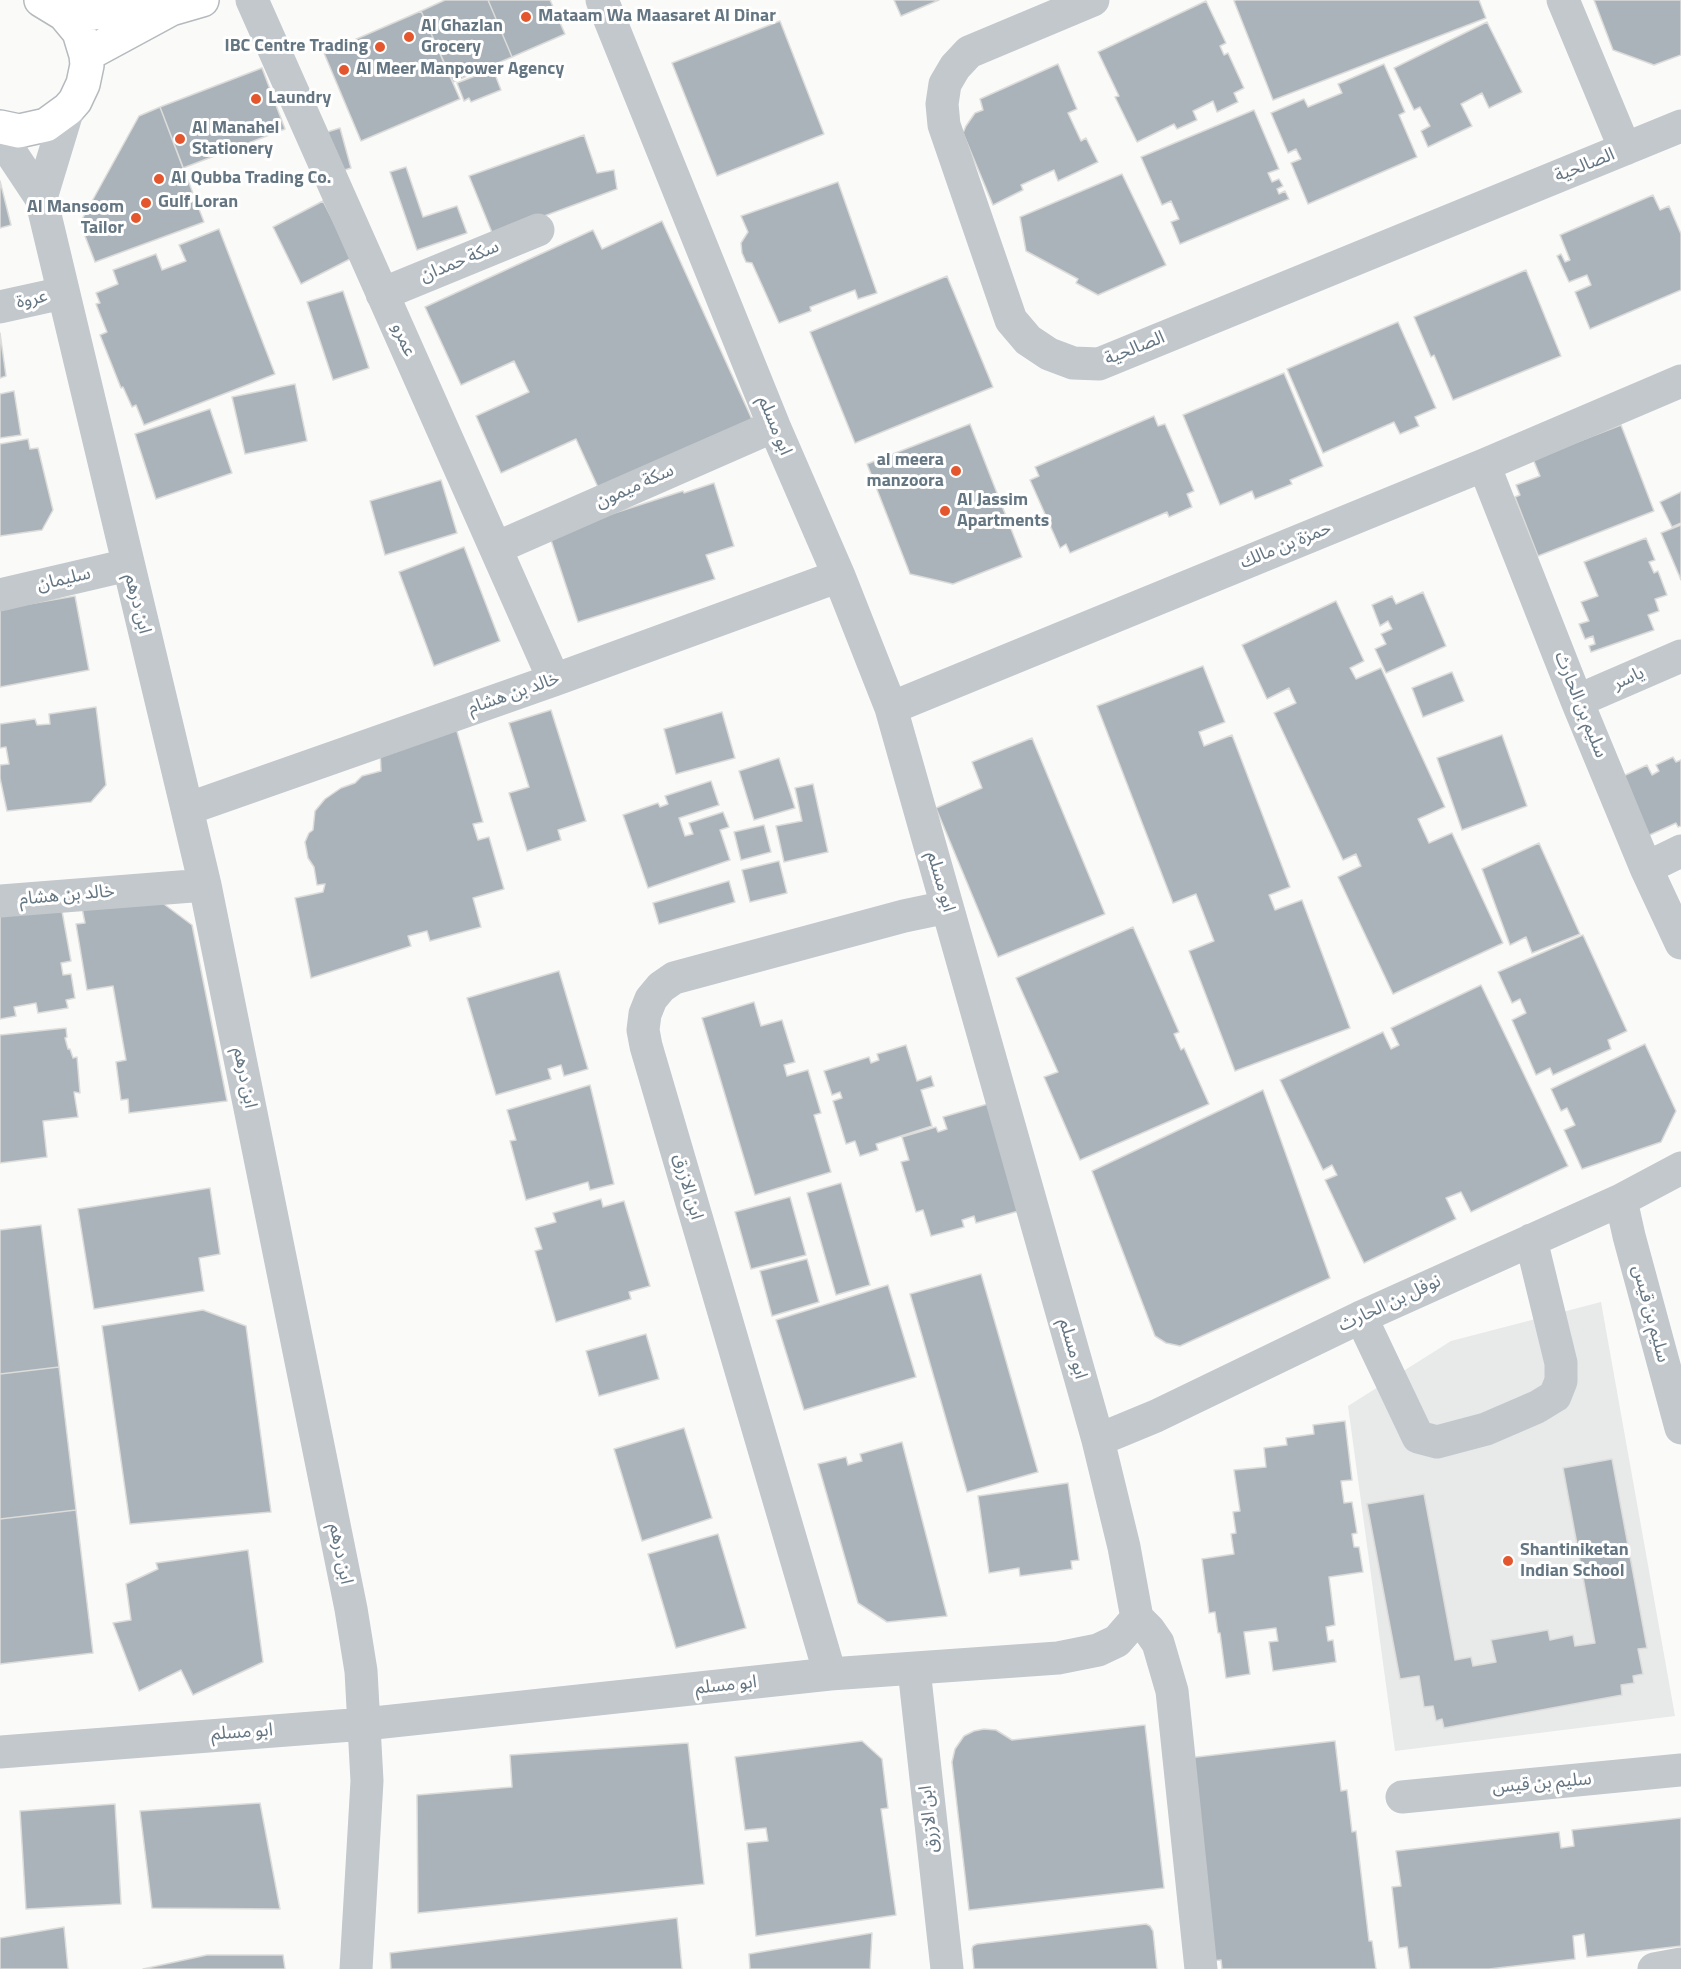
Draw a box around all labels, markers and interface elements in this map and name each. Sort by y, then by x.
place label: Mataam Wa Maasaret Al Dinar [538,6,776,28]
marker: Mataam Wa Maasaret Al Dinar [519,10,533,24]
place label: Al Ghazlan Grocery [421,16,503,58]
marker: Al Ghazlan Grocery [402,30,416,44]
place label: IBC Centre Trading [224,36,368,58]
marker: IBC Centre Trading [373,40,387,54]
place label: Al Meer Manpower Agency [356,59,564,81]
marker: Al Meer Manpower Agency [337,63,351,77]
place label: Laundry [268,88,331,110]
marker: Laundry [249,92,263,106]
place label: Al Manahel Stationery [192,118,279,160]
marker: Al Manahel Stationery [173,132,187,146]
street label: الصالحية [1552,144,1618,188]
place label: Al Qubba Trading Co. [171,168,331,190]
marker: Al Qubba Trading Co. [152,172,166,186]
place label: Gulf Loran [158,192,238,214]
marker: Gulf Loran [139,196,153,210]
place label: Al Mansoom Tailor [27,197,124,240]
marker: Al Mansoom Tailor [129,211,143,225]
street label: سكة حمدان [417,236,503,288]
street label: عروة [14,286,50,314]
street label: عمرو [386,320,420,360]
street label: الصالحية [1102,327,1168,371]
street label: ابو مسلم [752,393,796,459]
place label: al meera manzoora [867,450,944,492]
street label: سكة ميمون [593,460,677,514]
marker: al meera manzoora [949,464,963,478]
place label: Al Jassim Apartments [957,490,1049,532]
marker: Al Jassim Apartments [938,504,952,518]
street label: حمزة بن مالك [1237,518,1335,574]
street label: سليمان [35,563,93,597]
street label: ابن درهم [119,572,155,636]
street label: سليم بن الحارث [1549,649,1611,761]
street label: ياسر [1610,663,1648,695]
street label: خالد بن هشام [465,668,563,720]
street label: ابو مسلم [921,849,959,915]
street label: خالد بن هشام [18,881,116,911]
street label: ابن درهم [228,1046,260,1110]
street label: ابن الازرق [667,1152,707,1222]
street label: سليم بن قيس [1627,1263,1673,1365]
street label: نوفل بن الحارث [1335,1271,1445,1337]
street label: ابو مسلم [1053,1316,1091,1382]
street label: ابن درهم [324,1522,356,1586]
place label: Shantiniketan Indian School [1520,1540,1629,1582]
marker: Shantiniketan Indian School [1501,1554,1515,1568]
street label: ابو مسلم [694,1672,758,1700]
street label: ابو مسلم [210,1720,274,1746]
street label: سليم بن قيس [1491,1769,1593,1799]
street label: ابن الازرق [916,1784,944,1854]

